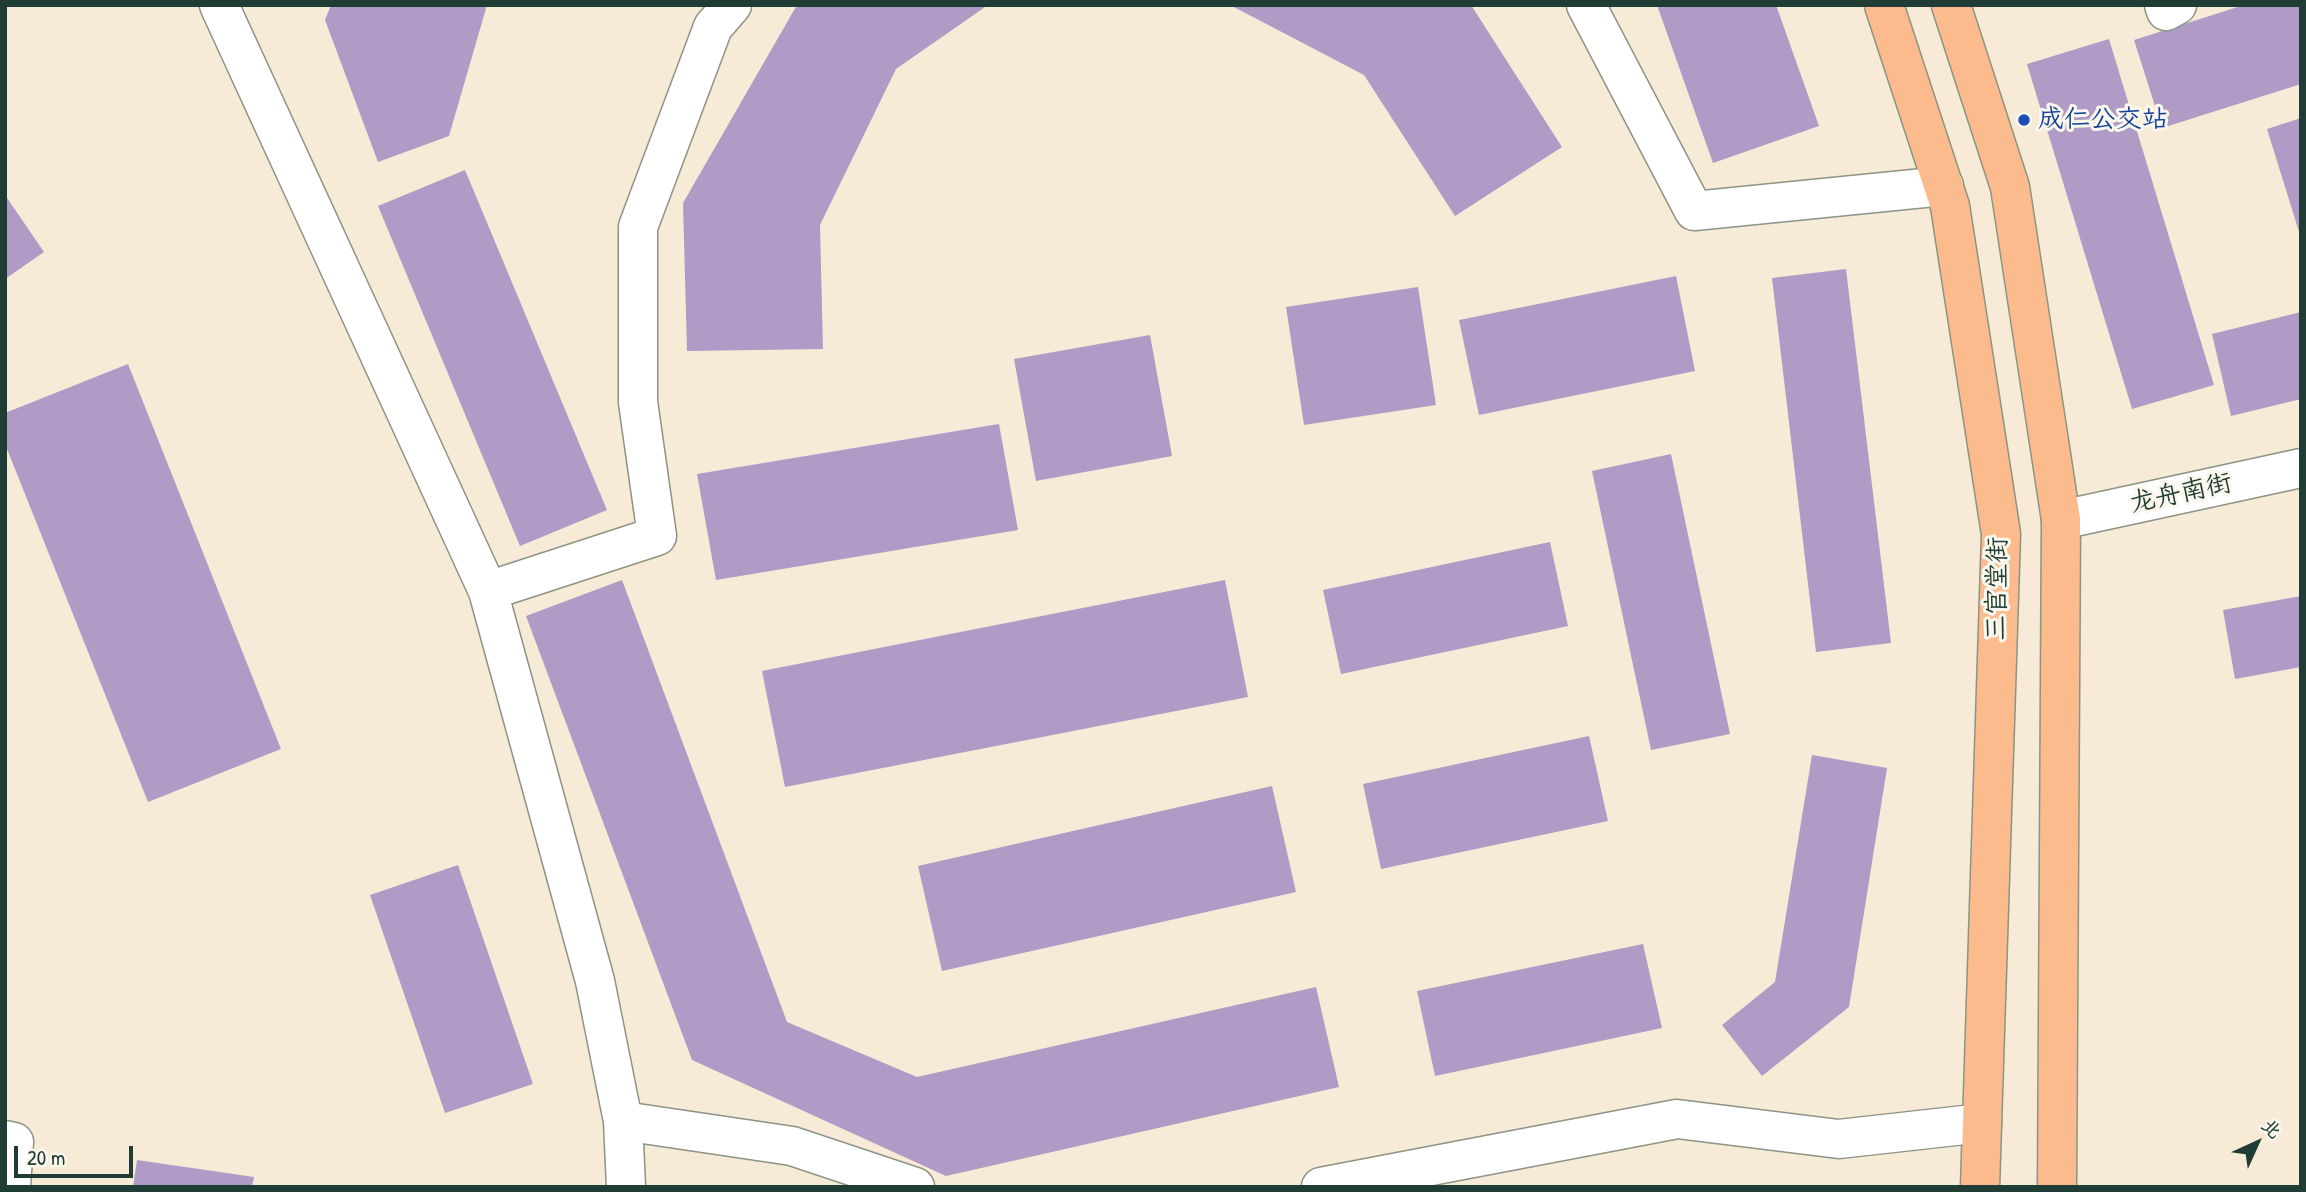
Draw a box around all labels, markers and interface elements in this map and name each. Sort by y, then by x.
place label: 成仁公交站 [2038,104,2168,136]
marker: 成仁公交站 [2016,112,2032,128]
street label: 龙舟南街 [2127,468,2235,520]
street label: 三官堂街 [1981,537,2015,641]
north arrow [2222,1108,2292,1178]
text: 北 [2256,1112,2288,1144]
scale bar [18,1132,136,1176]
text: 20 m [27,1143,65,1172]

